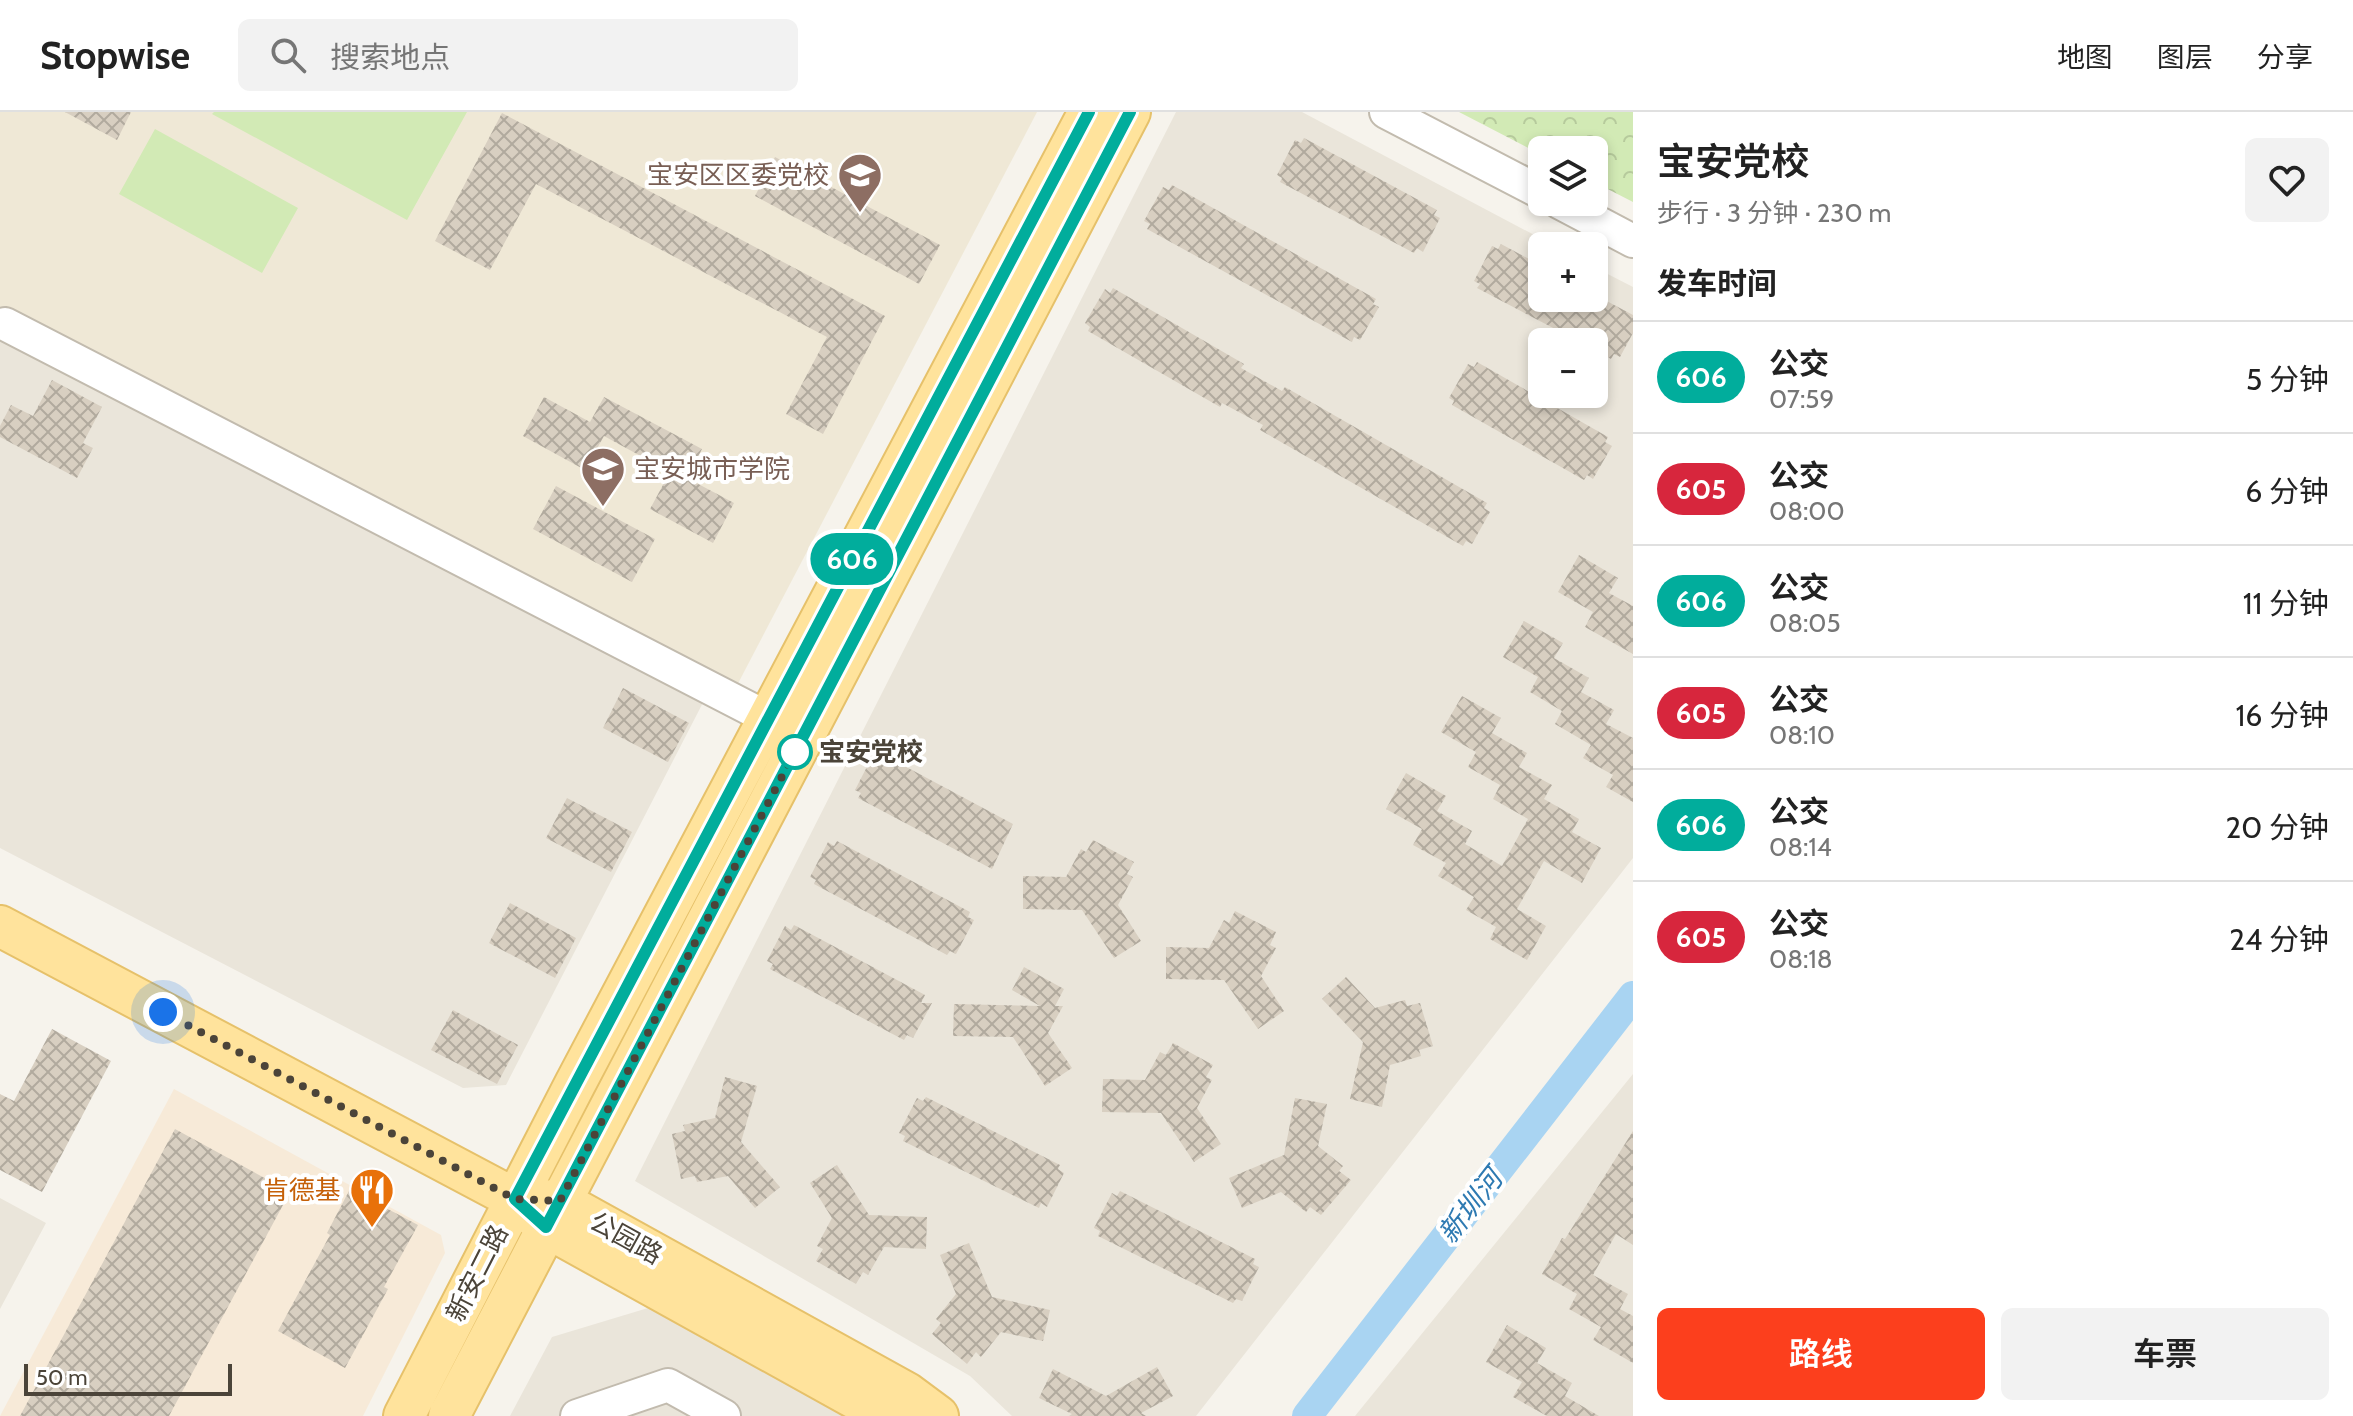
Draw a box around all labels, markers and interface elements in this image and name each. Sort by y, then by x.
search box [238,19,798,91]
text: Stopwise [40,32,190,79]
icon: search [266,33,310,77]
text: 搜索地点 [330,39,450,76]
text: 地图 [2057,40,2113,74]
text: 图层 [2157,40,2213,74]
text: 分享 [2257,40,2313,74]
map controls [1528,136,1608,408]
button: layers [1528,136,1608,216]
text: 宝安党校 [1657,138,1809,185]
button: heart [2245,138,2329,222]
school or university icon: 宝安区区委党校 [836,151,884,214]
place label: 宝安区区委党校 [647,159,829,191]
text: 步行 · 3 分钟 · 230 m [1657,197,1891,229]
button: + [1528,232,1608,312]
text: 发车时间 [1657,265,1777,302]
button: − [1528,328,1608,408]
text: 公交 [1769,345,1829,382]
text: 606 [1675,360,1727,394]
text: 5 分钟 [2246,361,2329,398]
text: 07:59 [1769,383,1834,415]
school or university icon: 宝安城市学院 [579,445,627,508]
place label: 宝安城市学院 [634,453,790,485]
text: 公交 [1769,457,1829,494]
text: 605 [1676,472,1726,506]
text: 6 分钟 [2245,473,2329,510]
text: 08:00 [1769,495,1845,527]
line badge: 606 [806,533,898,585]
text: 606 [826,542,878,576]
text: 公交 [1769,569,1829,606]
text: 606 [1675,584,1727,618]
text: 11 分钟 [2243,585,2329,622]
text: 08:05 [1769,607,1841,639]
text: 公交 [1769,681,1829,718]
text: 605 [1676,696,1726,730]
text: 16 分钟 [2235,697,2329,734]
text: 08:10 [1769,719,1835,751]
marker: 宝安党校 [778,735,812,769]
place label: 宝安党校 [819,736,923,768]
text: 公交 [1769,793,1829,830]
text: 606 [1675,808,1727,842]
text: 20 分钟 [2226,809,2329,846]
text: 08:14 [1769,831,1832,863]
text: 公交 [1769,905,1829,942]
text: 605 [1676,920,1726,954]
text: 24 分钟 [2229,921,2329,958]
text: 08:18 [1769,943,1833,975]
your location [143,992,183,1032]
water label: 新圳河 [1431,1159,1512,1250]
restaurant icon: 肯德基 [348,1166,396,1229]
place label: 肯德基 [263,1174,341,1206]
street label: 公园路 [584,1205,668,1271]
street label: 新安二路 [439,1219,515,1327]
button: 路线 [1657,1308,1985,1400]
button: 车票 [2001,1308,2329,1400]
scale bar [24,1360,232,1396]
text: 50 m [36,1364,88,1391]

